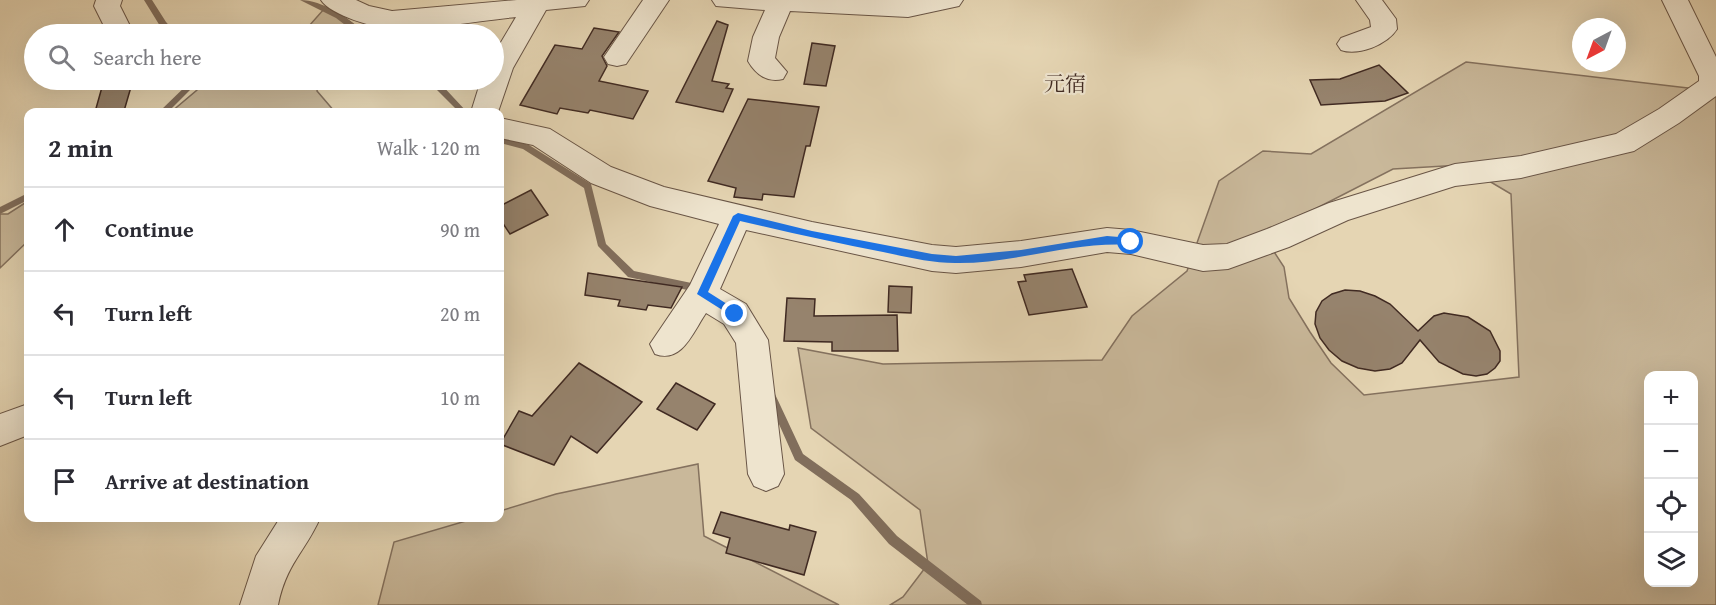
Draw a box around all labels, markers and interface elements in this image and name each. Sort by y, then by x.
north arrow [1572,18,1626,72]
search box [24,24,504,90]
icon: search [45,41,78,74]
text: Search here [93,41,202,73]
district label: 元宿 [1044,68,1086,99]
text: 2 min [48,128,113,167]
text: Walk · 120 m [377,133,480,162]
icon: ahead [48,213,81,246]
text: Continue [105,213,194,245]
text: 90 m [440,215,480,244]
route start [1117,228,1143,254]
icon: left [48,297,81,330]
text: Turn left [105,297,192,329]
text: 20 m [440,299,480,328]
route end [721,300,747,326]
map controls [1644,371,1698,587]
button: + [1644,371,1698,425]
icon: left [48,381,81,414]
text: Turn left [105,381,192,413]
text: 10 m [440,383,480,412]
button: − [1644,425,1698,479]
icon: arrive [48,465,81,498]
text: Arrive at destination [105,465,309,497]
button: locate [1644,479,1698,533]
button: layers [1644,533,1698,587]

